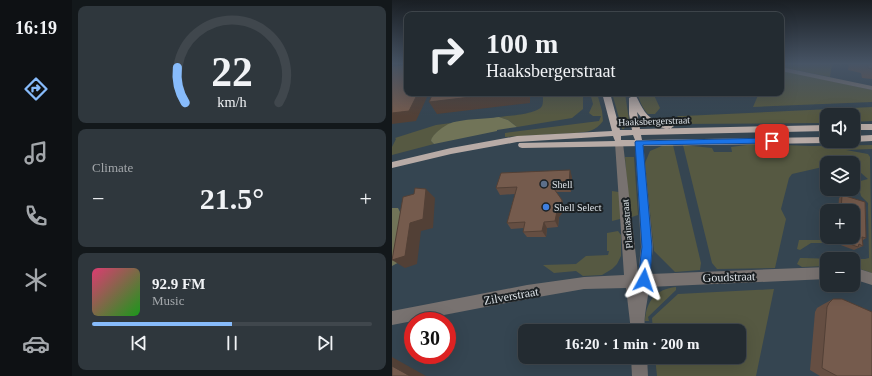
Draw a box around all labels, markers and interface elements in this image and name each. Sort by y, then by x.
text: 16:19 [15,18,57,38]
icon: right [420,28,472,80]
text: 100 m [486,28,558,59]
text: 22 [211,48,253,94]
text: Haaksbergerstraat [486,61,616,81]
icon: directions [22,75,50,103]
text: km/h [217,93,247,109]
map controls [820,108,860,292]
button: sound [820,108,860,148]
street label: Haaksbergerstraat [618,114,690,128]
pin [755,124,789,158]
icon: arrive [761,130,783,152]
icon: music [22,139,50,167]
button: layers [820,156,860,196]
text: Climate [92,160,133,175]
marker: Shell [539,179,549,189]
place label: Shell [552,179,573,190]
text: 21.5° [200,182,264,215]
text: − [92,186,104,211]
text: + [360,186,372,211]
street label: Platinastraat [619,199,635,249]
icon: phone [22,202,50,230]
marker: Shell Select [541,202,551,212]
place label: Shell Select [554,202,602,213]
button: + [820,204,860,244]
button: − [820,252,860,292]
position arrow [623,259,665,301]
icon: climate [22,266,50,294]
street label: Goudstraat [702,269,756,285]
text: 92.9 FM [152,276,205,292]
street label: Zilverstraat [483,284,540,308]
text: Music [152,293,185,308]
speed limit sign: 30 [404,312,456,364]
icon: car [22,330,50,358]
icon: previous [128,332,150,354]
icon: pause [221,332,243,354]
icon: next [314,332,336,354]
text: 16:20 · 1 min · 200 m [565,336,700,352]

